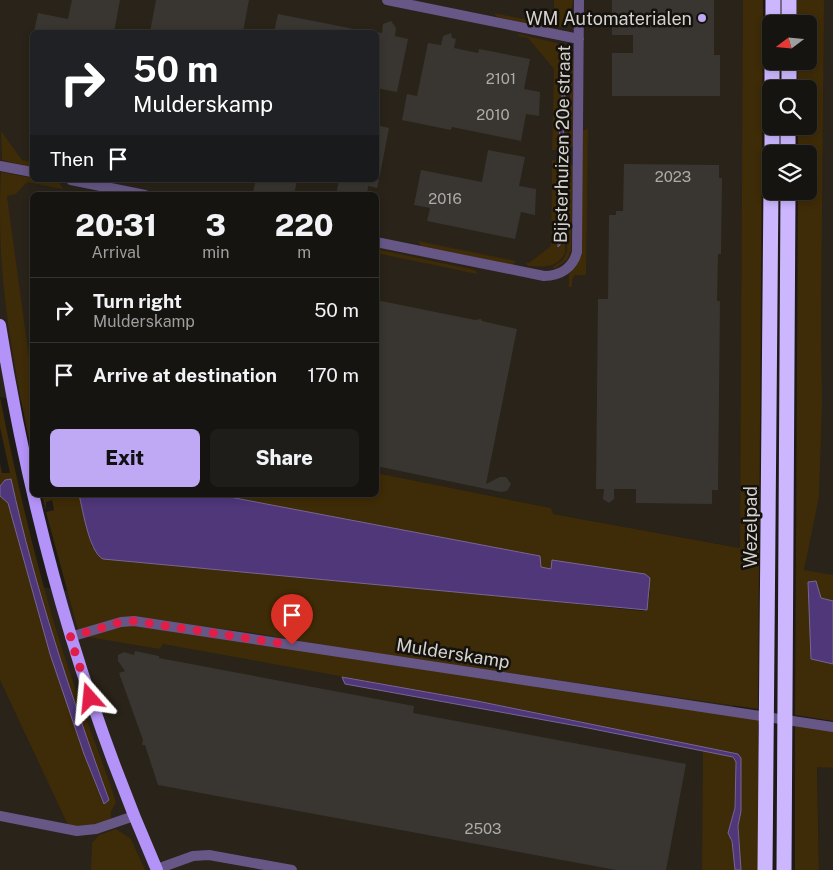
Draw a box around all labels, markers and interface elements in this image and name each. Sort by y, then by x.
place label: WM Automaterialen [525,8,692,29]
marker: WM Automaterialen [696,12,708,24]
north arrow [762,15,818,70]
map controls [762,15,817,200]
street label: Bijsterhuizen 20e straat [550,45,574,243]
text: 50 m [133,49,218,90]
icon: right [50,50,115,115]
house number: 2101 [486,70,516,87]
button: search [762,80,817,135]
text: Mulderskamp [133,91,273,117]
house number: 2010 [476,106,510,123]
icon: arrive [104,145,132,173]
button: layers [762,145,817,200]
text: Then [50,148,94,170]
house number: 2023 [655,168,691,185]
house number: 2016 [428,190,462,207]
text: 20:31 [75,207,157,243]
text: 3 [206,207,226,243]
text: 220 [275,207,334,243]
text: Arrival [91,243,141,262]
text: min [202,243,229,262]
text: m [297,243,311,262]
text: Turn right [93,290,182,312]
icon: right [50,296,78,324]
text: 50 m [314,299,359,321]
text: Mulderskamp [93,312,195,331]
icon: arrive [50,361,78,389]
text: Arrive at destination [93,364,277,386]
text: 170 m [308,364,359,386]
button: Exit [50,429,200,487]
button: Share [210,429,359,487]
street label: Wezelpad [740,486,761,568]
pin [271,594,313,645]
icon: arrive [278,601,306,629]
street label: Mulderskamp [395,634,511,672]
position arrow [63,671,115,723]
house number: 2503 [464,820,502,837]

